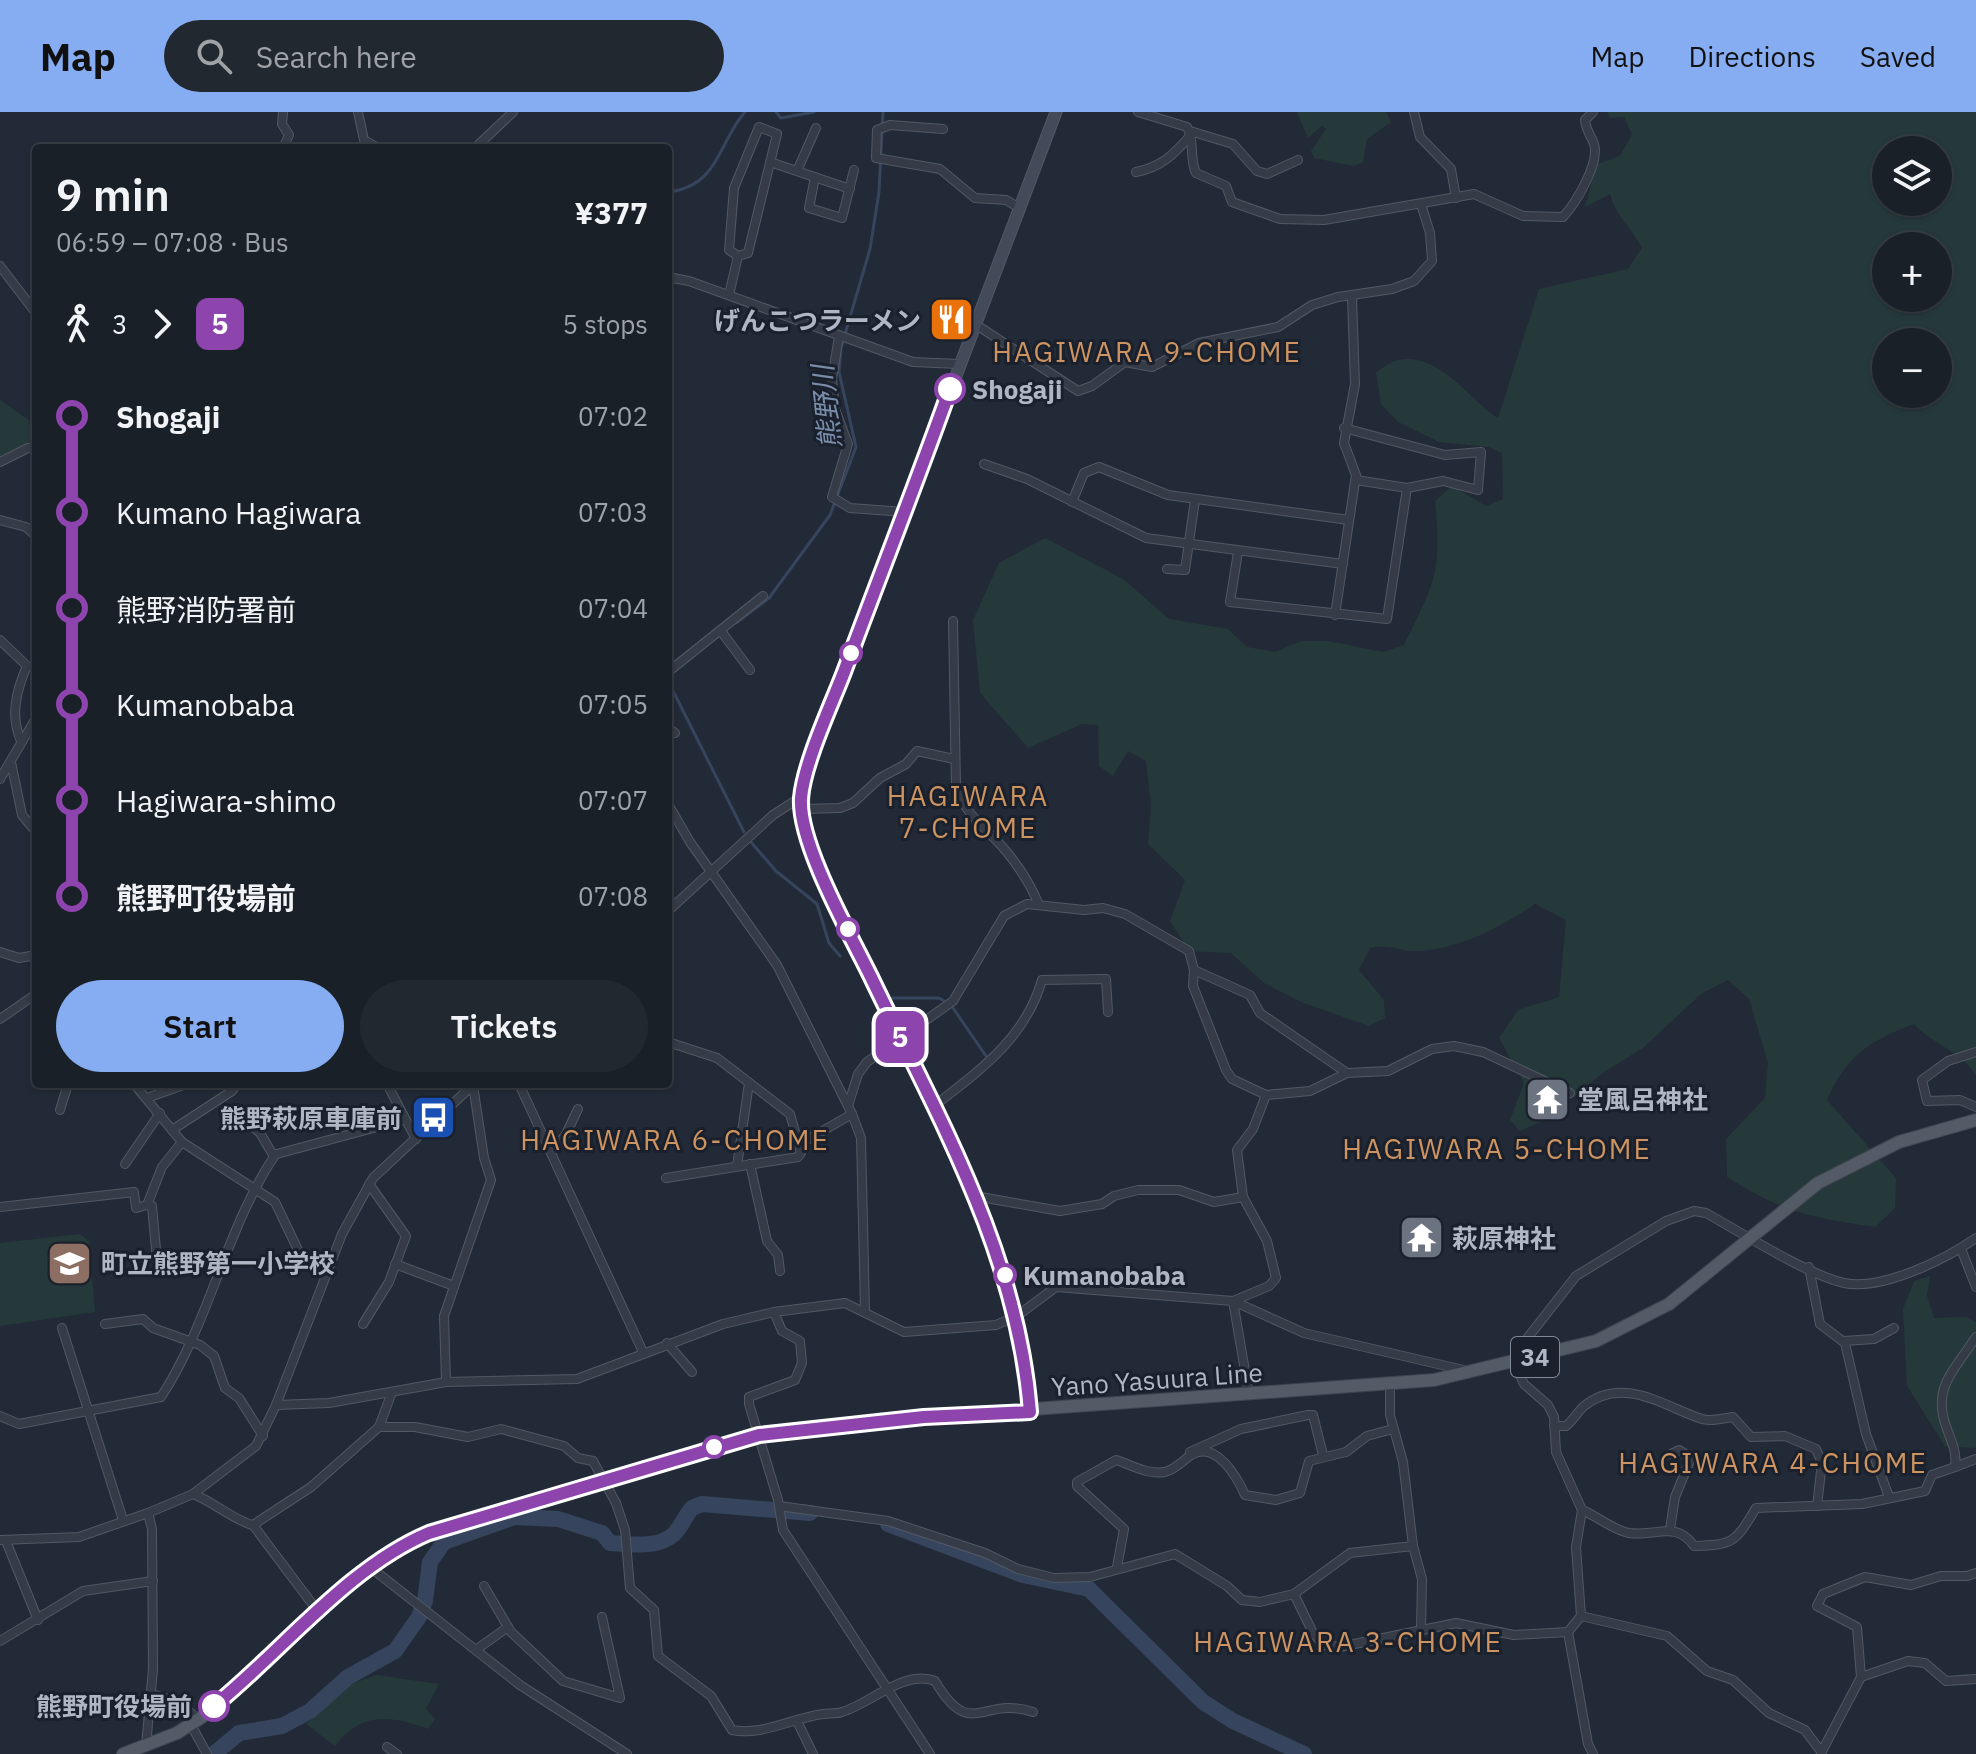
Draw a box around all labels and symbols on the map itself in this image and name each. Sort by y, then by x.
restaurant icon: げんこつラーメン [928,296,976,344]
place label: げんこつラーメン [714,303,921,337]
district label: HAGIWARA 9-CHOME [992,333,1302,370]
water label: 熊野川 [803,360,849,451]
place label: Shogaji [972,372,1062,406]
marker: Shogaji [935,374,965,404]
unlabelled marker [840,642,862,664]
district label: HAGIWARA 7-CHOME [887,777,1049,846]
unlabelled marker [837,918,859,940]
line badge: 5 [874,1011,926,1063]
temple icon: 堂風呂神社 [1523,1075,1571,1123]
place label: 堂風呂神社 [1578,1082,1708,1116]
bus stop icon: 熊野萩原車庫前 [409,1094,457,1142]
place label: 熊野萩原車庫前 [220,1101,402,1135]
district label: HAGIWARA 6-CHOME [520,1121,830,1158]
district label: HAGIWARA 5-CHOME [1342,1130,1652,1167]
temple icon: 萩原神社 [1397,1214,1445,1262]
place label: 萩原神社 [1452,1221,1556,1255]
school or university icon: 町立熊野第一小学校 [46,1239,94,1287]
place label: 町立熊野第一小学校 [101,1246,335,1280]
place label: Kumanobaba [1023,1258,1186,1292]
marker: Kumanobaba [994,1264,1016,1286]
road number: 34 [1511,1337,1559,1377]
street label: Yano Yasuura Line [1050,1355,1264,1403]
unlabelled marker [703,1436,725,1458]
district label: HAGIWARA 4-CHOME [1618,1444,1928,1481]
district label: HAGIWARA 3-CHOME [1193,1623,1503,1660]
place label: 熊野町役場前 [36,1689,192,1723]
marker: 熊野町役場前 [199,1691,229,1721]

